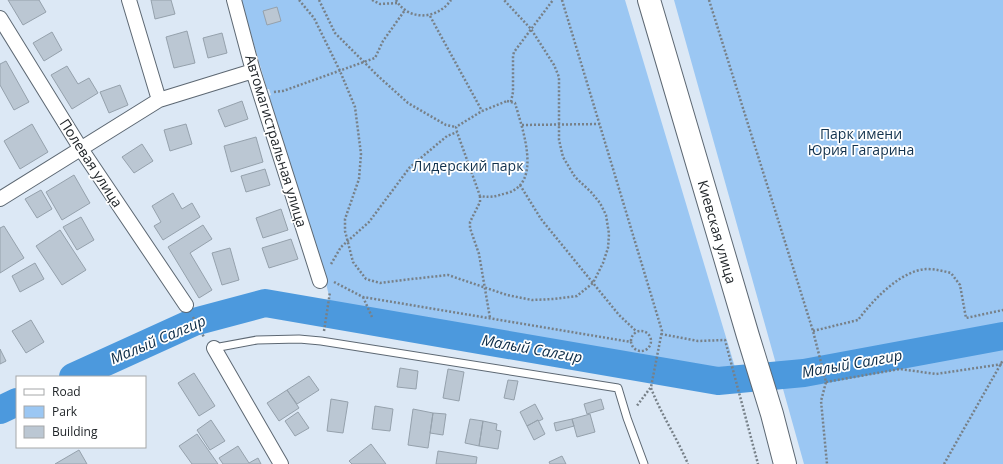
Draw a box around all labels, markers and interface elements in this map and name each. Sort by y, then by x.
street label: Автомагистральная улица [241,52,312,229]
street label: Полевая улица [56,115,127,211]
park label: Парк имени Юрия Гагарина [808,124,914,159]
park label: Лидерский парк [413,156,524,175]
street label: Киевская улица [694,178,741,286]
water label: Малый Салгир [107,310,208,368]
water label: Малый Салгир [480,329,584,367]
water label: Малый Салгир [800,344,904,382]
legend [16,376,146,448]
text: Road [52,383,81,400]
text: Park [52,403,78,420]
text: Building [52,423,98,440]

